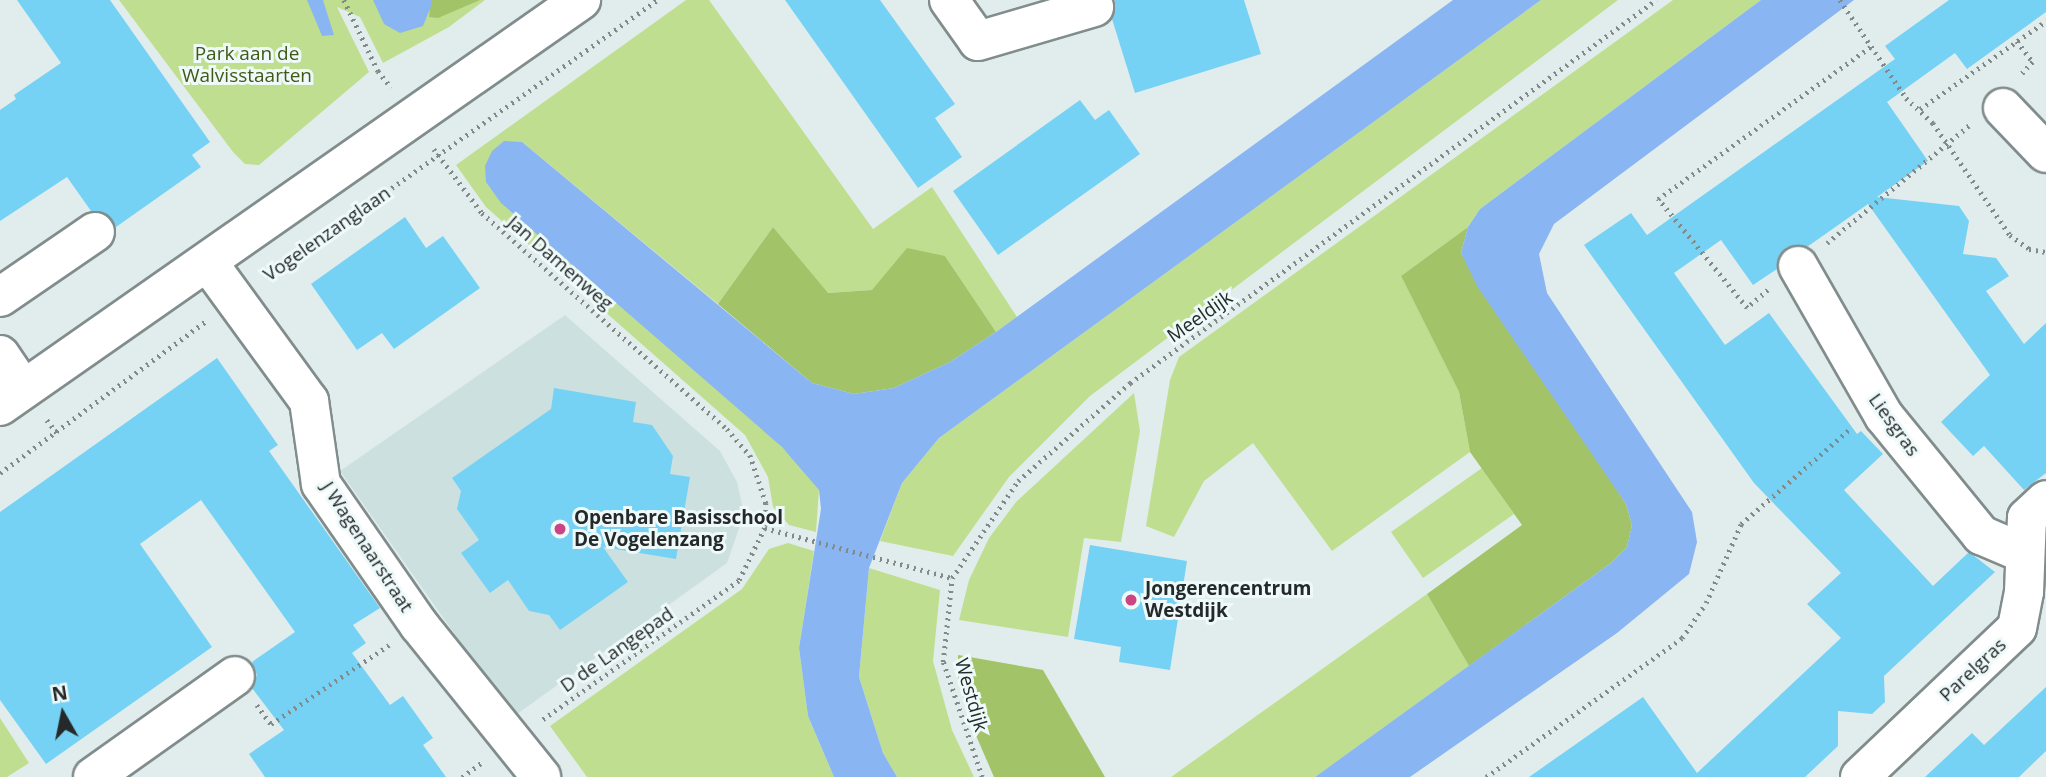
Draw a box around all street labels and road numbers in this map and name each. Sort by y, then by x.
street label: Vogelenzanglaan [259,182,395,286]
street label: Jan Damenweg [503,211,617,315]
street label: Meeldijk [1163,286,1237,348]
street label: Liesgras [1864,389,1924,461]
street label: J Wagenaarstraat [316,477,418,617]
street label: D de Langepad [556,603,678,697]
street label: Parelgras [1935,633,2011,707]
street label: Westdijk [950,656,992,734]

